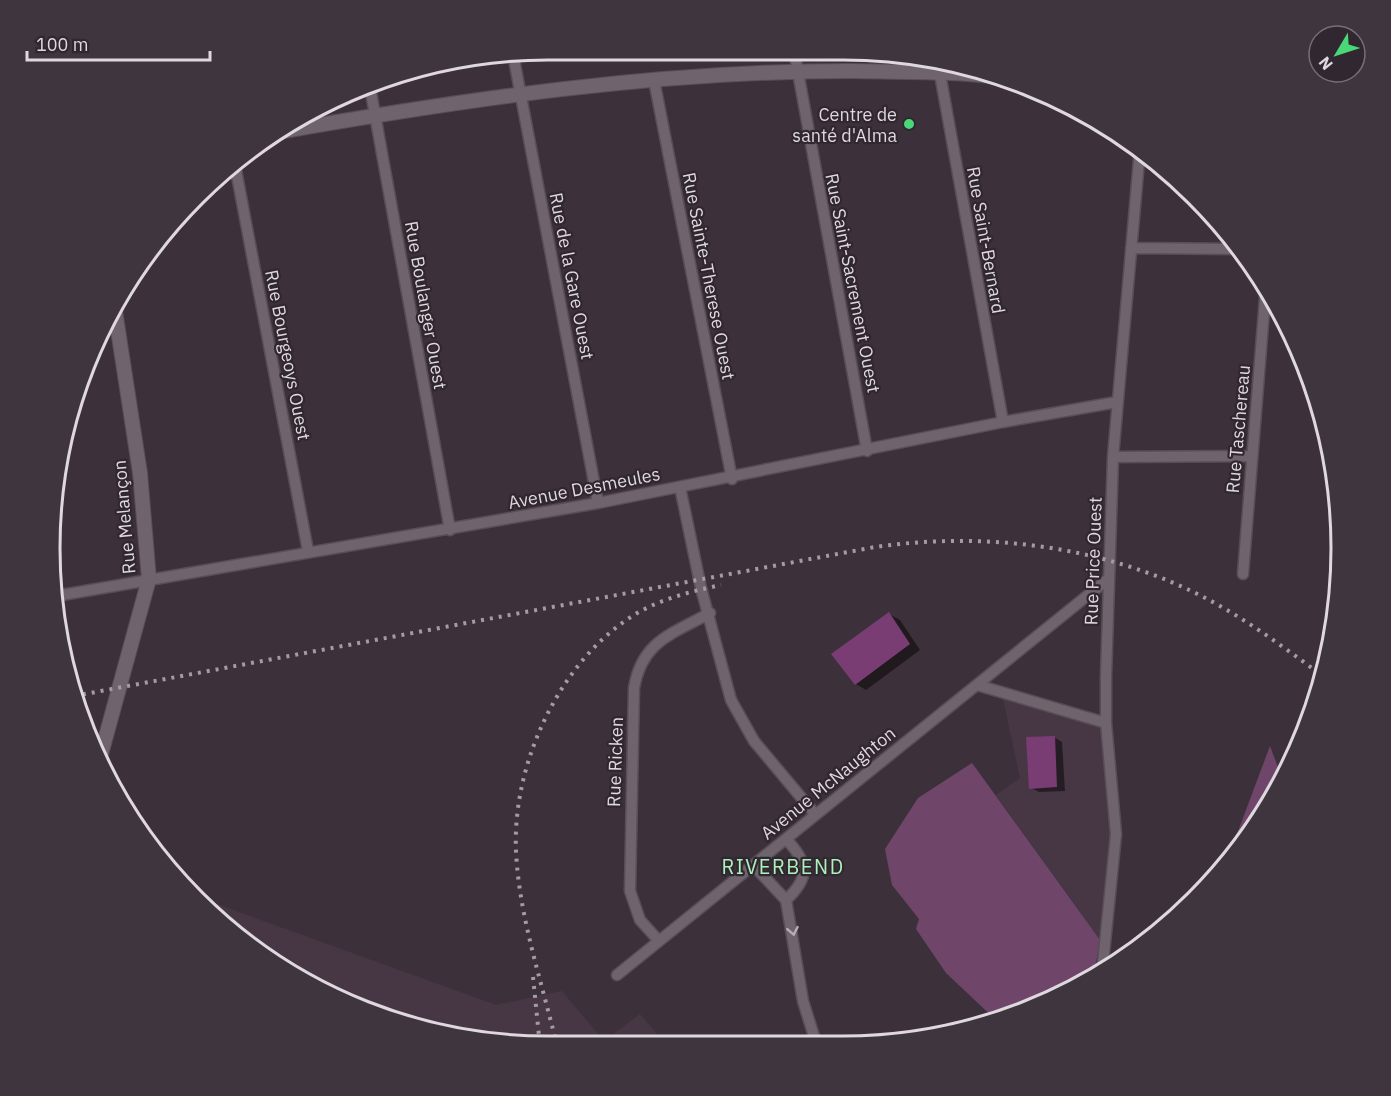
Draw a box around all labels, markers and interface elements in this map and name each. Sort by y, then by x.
scale bar [27,24,210,62]
north arrow [1307,24,1367,84]
text: 100 m [36,33,88,56]
text: N [1314,53,1337,74]
place label: Centre de santé d'Alma [792,103,897,147]
marker: Centre de santé d'Alma [902,117,916,131]
street label: Rue Saint-Bernard [962,165,1010,315]
street label: Rue Sainte-Therese Ouest [678,170,740,382]
street label: Rue Saint-Sacrement Ouest [820,171,886,395]
street label: Rue de la Gare Ouest [545,190,599,362]
street label: Rue Boulanger Ouest [400,219,452,391]
street label: Rue Bourgeoys Ouest [260,268,316,442]
street label: Rue Taschereau [1221,364,1255,494]
street label: Rue Melançon [108,459,140,575]
street label: Avenue Desmeules [506,462,662,514]
street label: Rue Price Ouest [1079,496,1107,626]
street label: Rue Ricken [602,717,628,807]
street label: Avenue McNaughton [756,722,900,844]
district label: RIVERBEND [721,853,845,880]
one-way arrow [785,926,798,936]

